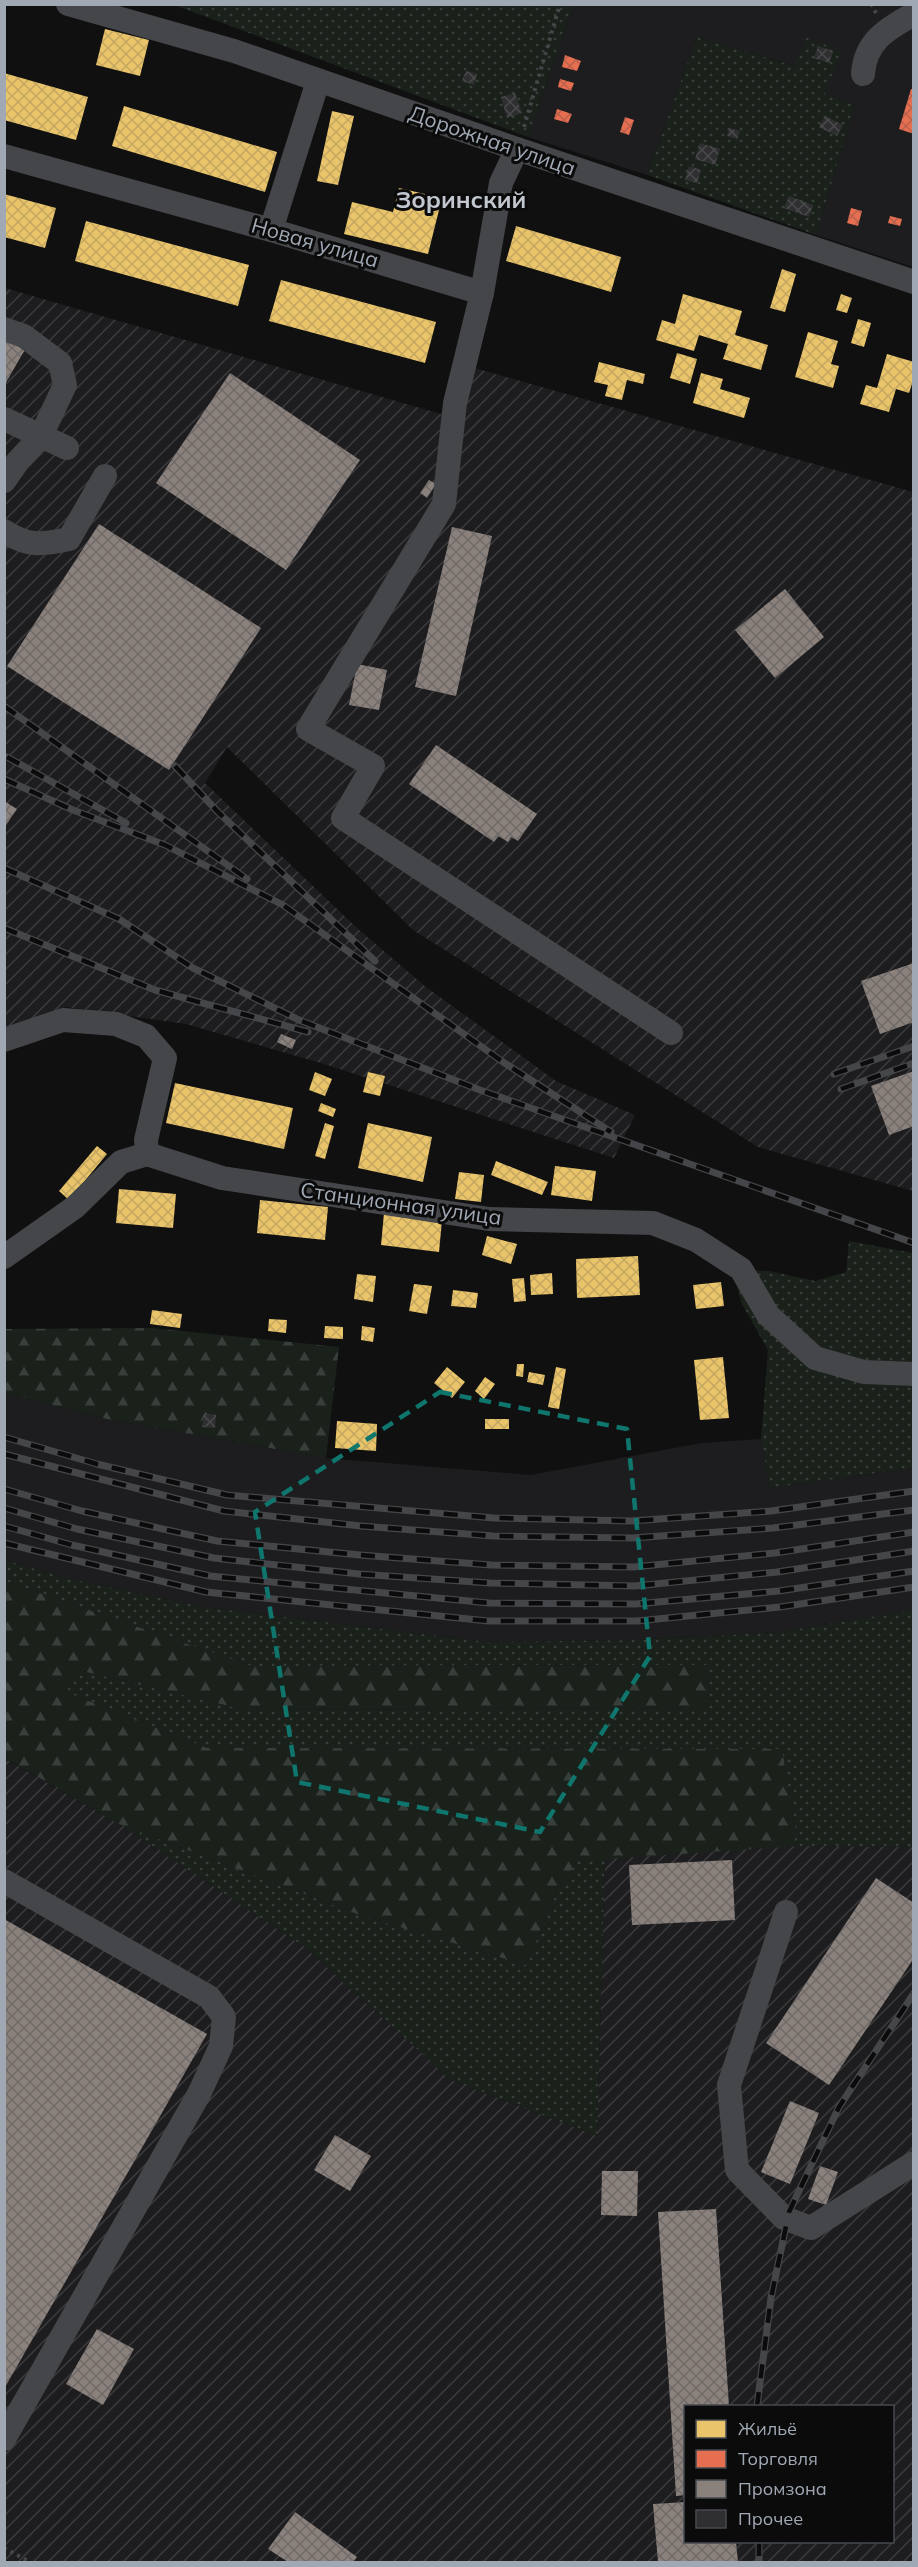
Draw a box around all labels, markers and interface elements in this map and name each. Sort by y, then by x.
street label: Дорожная улица [406,99,579,181]
district label: Зоринский [396,184,526,214]
street label: Новая улица [249,211,382,273]
street label: Станционная улица [299,1176,503,1230]
legend [684,2405,894,2543]
text: Жильё [738,2417,797,2440]
text: Торговля [738,2447,818,2470]
text: Промзона [738,2477,827,2500]
text: Прочее [738,2507,803,2530]

